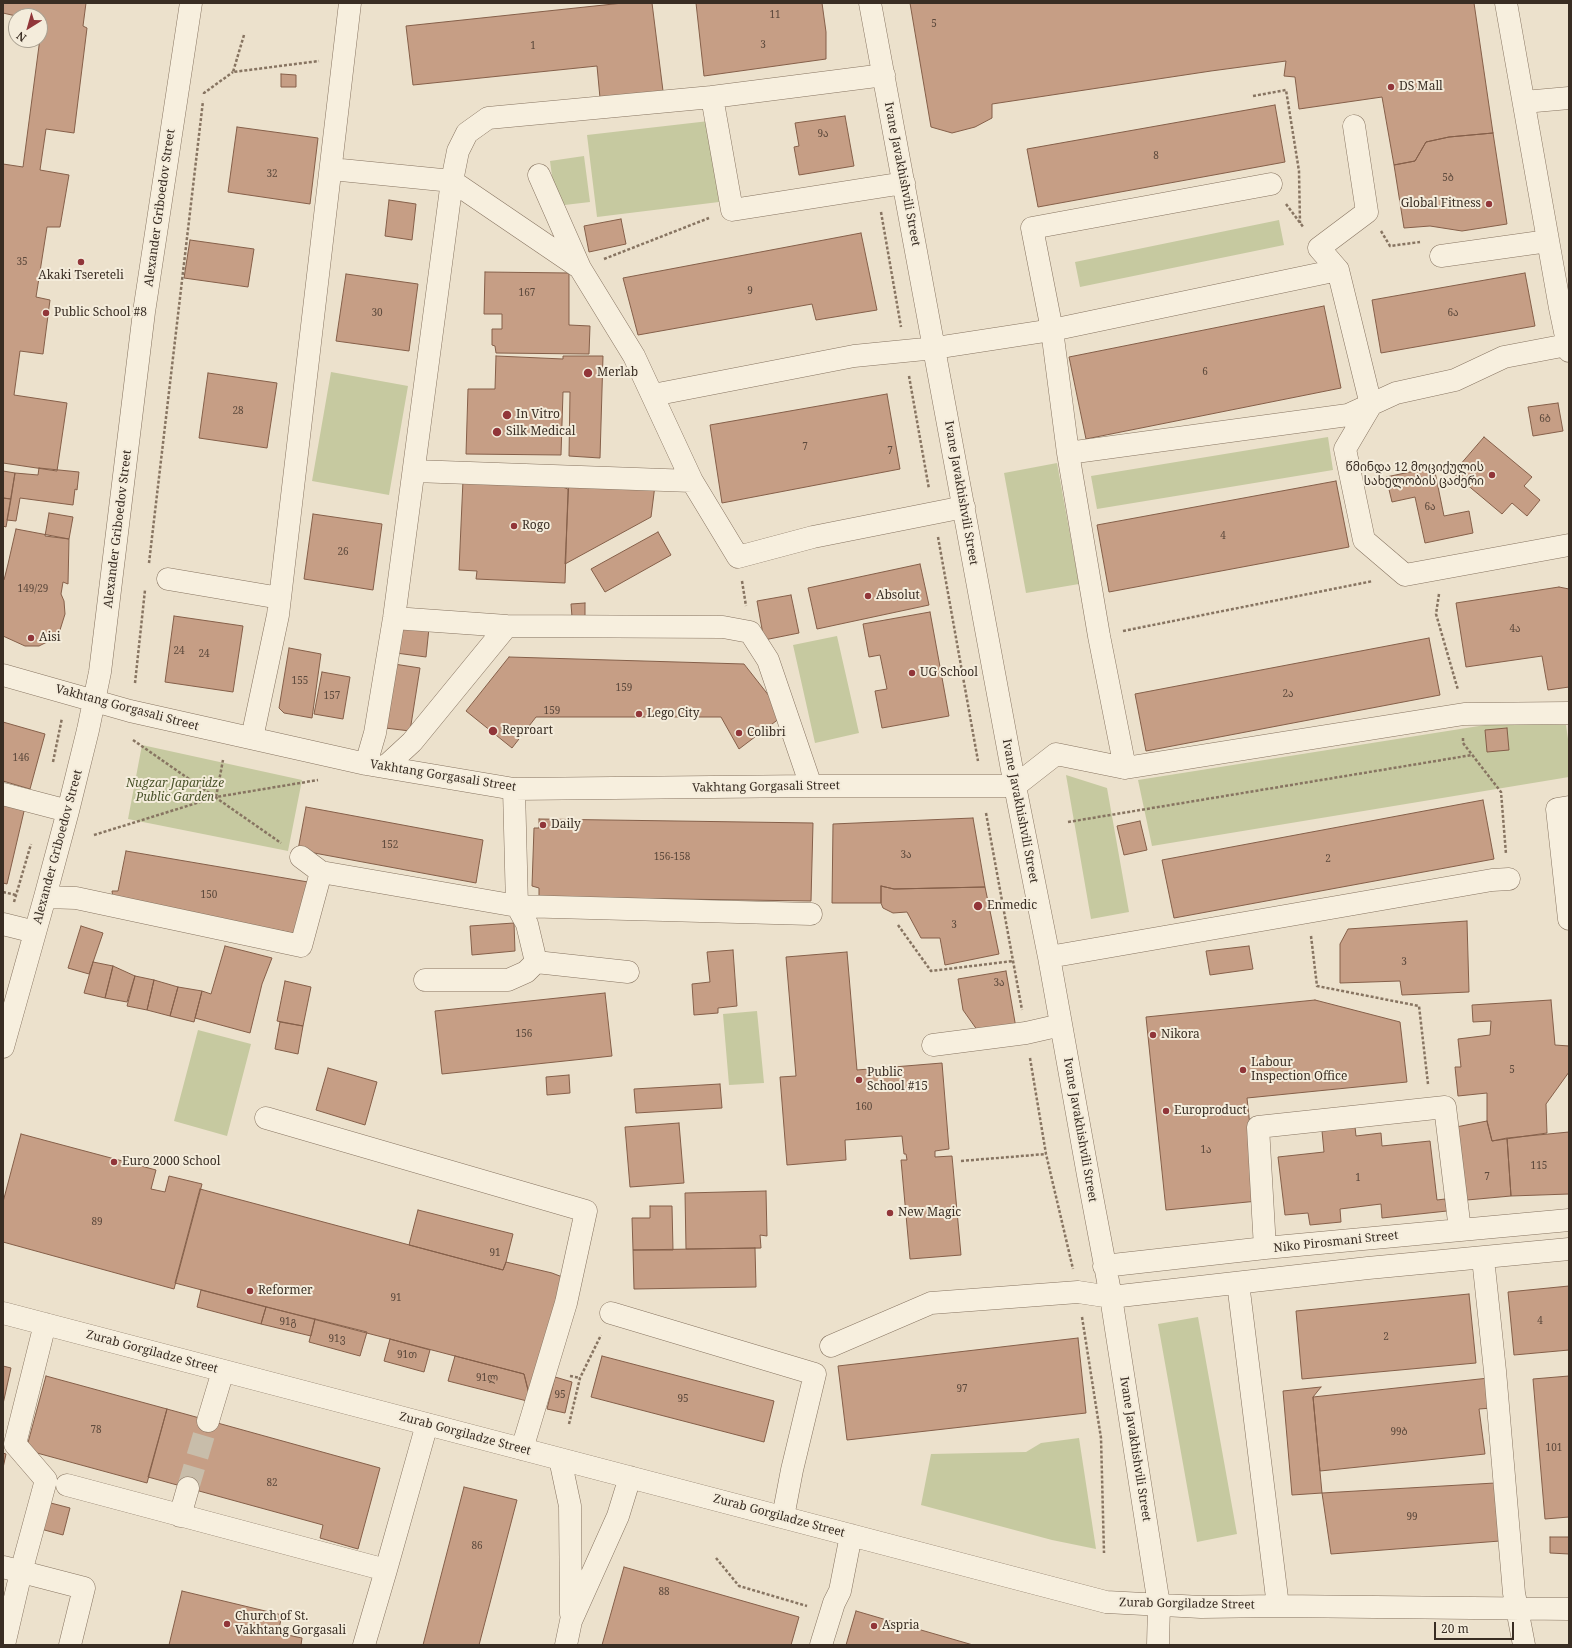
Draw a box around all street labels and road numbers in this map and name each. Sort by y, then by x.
street label: Ivane Javakhishvili Street [881,101,923,247]
street label: Alexander Griboedov Street [142,128,178,288]
street label: Ivane Javakhishvili Street [941,420,981,566]
street label: Alexander Griboedov Street [101,449,135,609]
street label: Vakhtang Gorgasali Street [54,682,200,734]
street label: Ivane Javakhishvili Street [999,738,1041,884]
street label: Vakhtang Gorgasali Street [369,757,517,795]
street label: Alexander Griboedov Street [30,768,86,926]
street label: Vakhtang Gorgasali Street [692,779,840,795]
street label: Ivane Javakhishvili Street [1060,1057,1100,1203]
street label: Niko Pirosmani Street [1273,1228,1399,1256]
street label: Zurab Gorgiladze Street [85,1327,219,1377]
street label: Ivane Javakhishvili Street [1116,1375,1154,1523]
street label: Zurab Gorgiladze Street [398,1409,532,1459]
street label: Zurab Gorgiladze Street [712,1491,846,1541]
street label: Zurab Gorgiladze Street [1119,1596,1255,1612]

